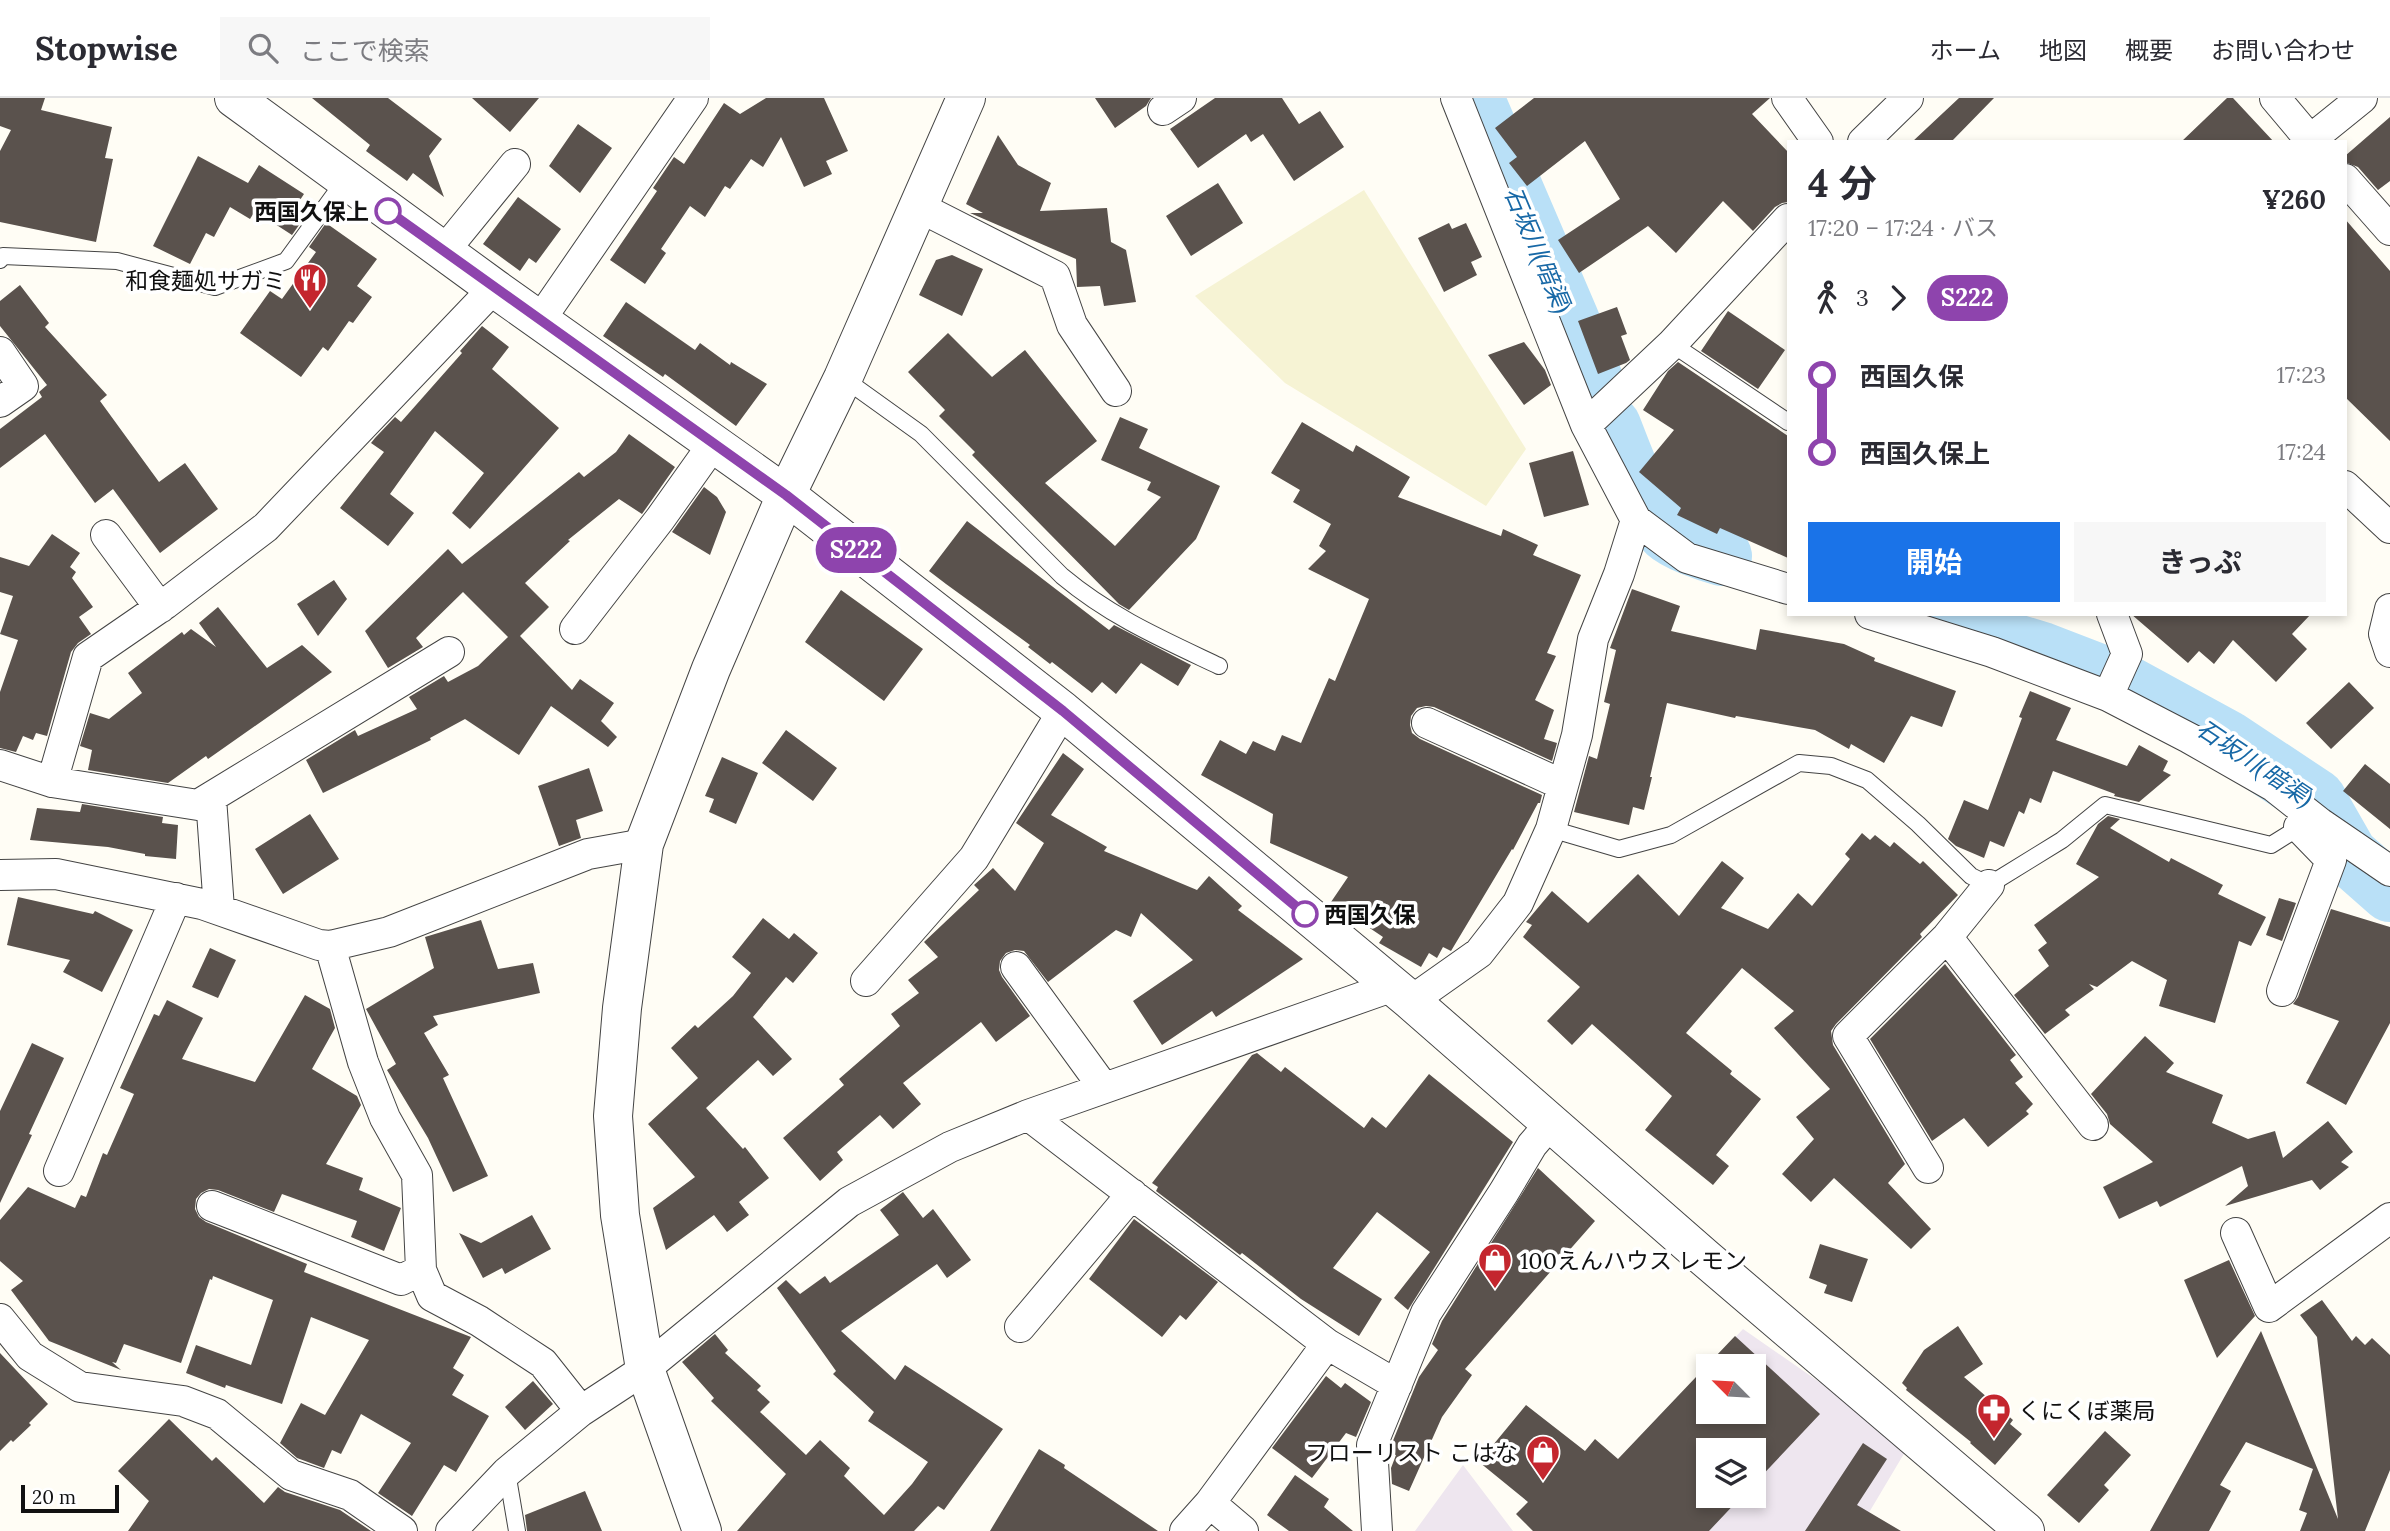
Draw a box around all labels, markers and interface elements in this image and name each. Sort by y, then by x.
search box [220,17,710,80]
text: Stopwise [35,27,178,69]
icon: search [244,29,282,67]
text: ここで検索 [300,34,430,67]
text: ホーム [1930,35,2001,66]
text: 地図 [2039,35,2087,66]
text: 概要 [2125,35,2173,66]
text: お問い合わせ [2211,35,2355,66]
text: 4 分 [1808,159,1877,207]
water label: 石坂川(暗渠) [1497,182,1579,318]
text: ¥260 [2262,183,2326,216]
place label: 西国久保上 [254,197,369,226]
marker: 西国久保上 [375,198,401,224]
text: 17:20 – 17:24 · バス [1808,213,1998,242]
restaurant icon: 和食麺処サガミ [291,261,329,310]
place label: 和食麺処サガミ [125,266,286,295]
icon: walk [1808,279,1846,317]
icon: forward [1879,279,1917,317]
text: S222 [1941,282,1994,313]
text: 3 [1856,283,1869,312]
text: 西国久保 [1860,360,1964,393]
text: 17:23 [2276,360,2326,389]
text: 西国久保上 [1860,437,1990,470]
text: 17:24 [2277,437,2326,466]
button: 開始 [1808,522,2060,602]
button: きっぷ [2074,522,2326,602]
line badge: S222 [807,527,905,573]
text: S222 [830,534,882,565]
water label: 石坂川(暗渠) [2191,713,2319,813]
place label: 西国久保 [1324,900,1416,929]
marker: 西国久保 [1292,901,1318,927]
shop icon: 100えんハウス レモン [1476,1241,1514,1290]
place label: 100えんハウス レモン [1520,1246,1747,1275]
north arrow [1696,1354,1766,1424]
map controls [1696,1354,1766,1508]
pharmacy icon: くにくぼ薬局 [1975,1391,2013,1440]
place label: くにくぼ薬局 [2018,1396,2156,1425]
shop icon: フローリスト こはな [1524,1433,1562,1482]
place label: フローリスト こはな [1305,1438,1518,1467]
button: layers [1696,1438,1766,1508]
scale bar [21,1482,119,1514]
text: 20 m [32,1485,76,1509]

